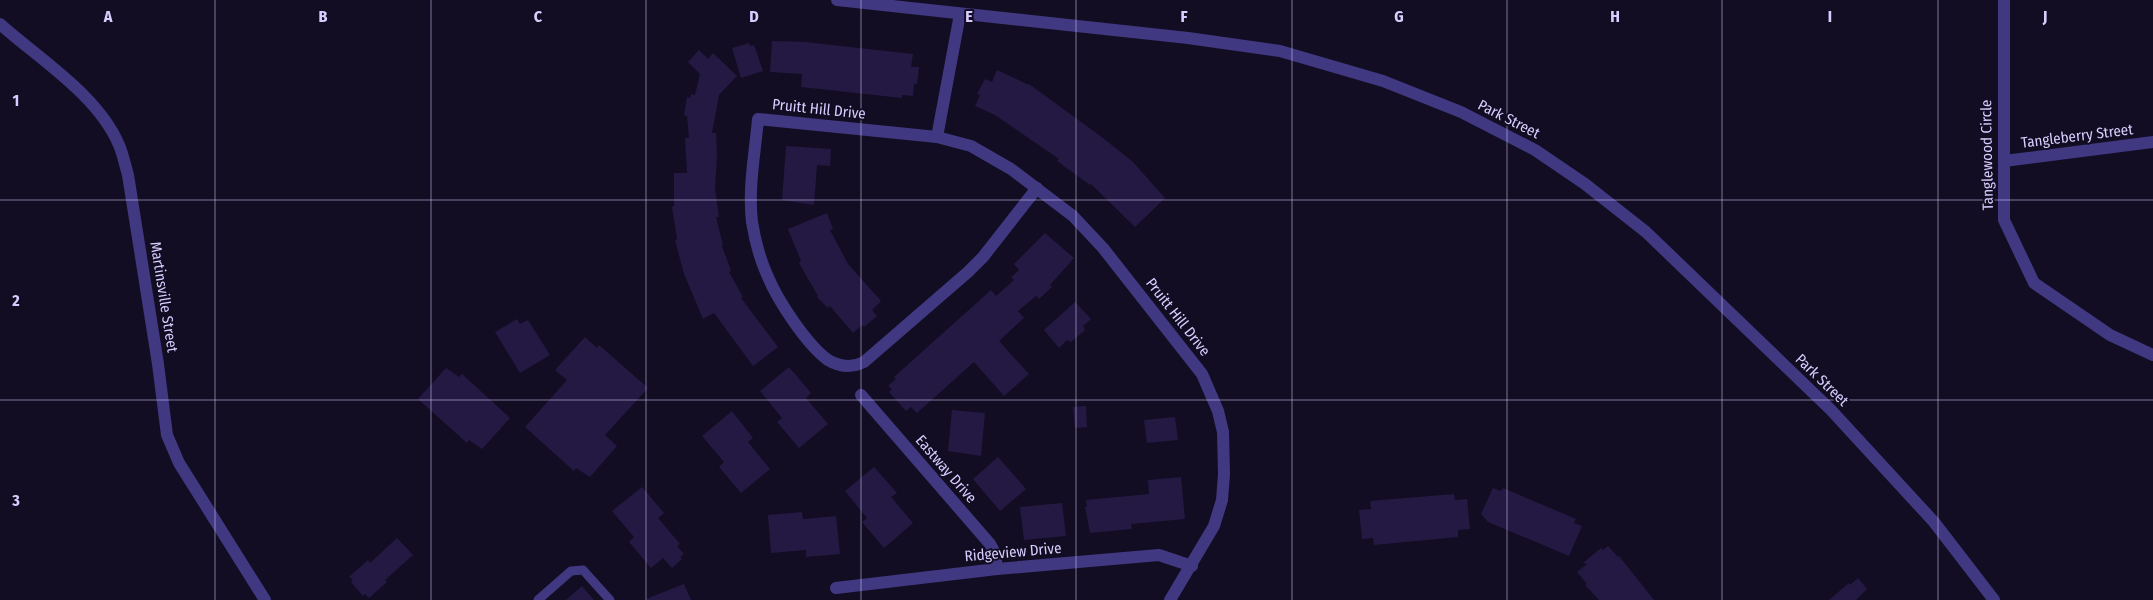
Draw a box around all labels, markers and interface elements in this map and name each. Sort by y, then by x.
text: A [103,7,113,26]
text: B [319,7,328,26]
text: C [534,7,543,26]
text: D [749,7,759,26]
text: E [965,7,973,26]
text: F [1180,7,1188,26]
text: G [1394,7,1404,26]
text: H [1610,7,1620,26]
text: I [1828,7,1832,26]
text: J [2042,7,2047,26]
text: 1 [13,91,19,110]
street label: Pruitt Hill Drive [771,95,867,123]
street label: Park Street [1475,96,1543,142]
street label: Tanglewood Circle [1977,99,1997,211]
street label: Tangleberry Street [2020,120,2134,152]
street label: Martinsville Street [146,240,182,354]
street label: Pruitt Hill Drive [1142,274,1214,360]
text: 2 [11,291,20,310]
street label: Park Street [1792,350,1852,410]
street label: Eastway Drive [912,431,980,507]
text: 3 [11,491,20,510]
street label: Ridgeview Drive [964,539,1062,565]

